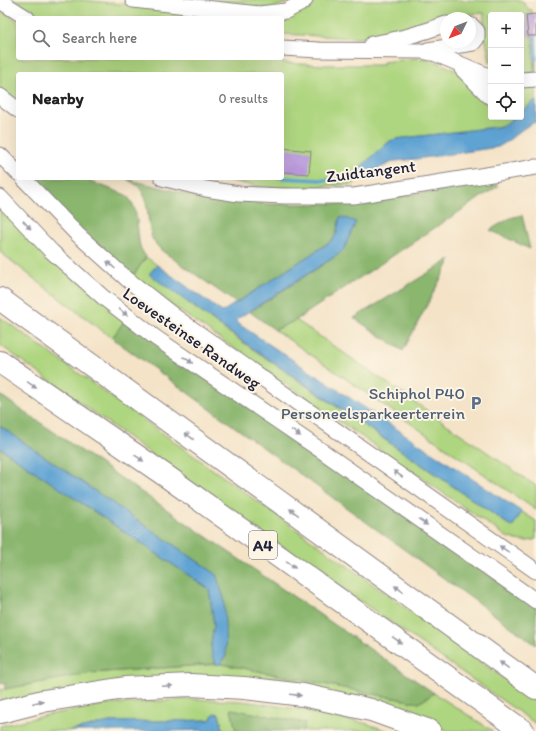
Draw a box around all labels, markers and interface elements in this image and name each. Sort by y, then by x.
north arrow [440,12,476,48]
map controls [488,12,524,120]
button: + [488,12,524,48]
search box [16,16,284,60]
icon: search [30,27,52,49]
text: Search here [62,29,137,47]
button: − [488,48,524,84]
button: locate [488,84,524,120]
text: Nearby [32,88,84,108]
text: 0 results [218,91,268,106]
street label: Zuidtangent [325,156,417,186]
one-way arrow [22,220,32,230]
one-way arrow [106,260,116,270]
street label: Loevesteinse Randweg [119,283,265,393]
one-way arrow [117,308,128,317]
one-way arrow [183,356,194,364]
one-way arrow [26,381,38,388]
place label: Schiphol P40 Personeelsparkeerterrein [281,383,465,423]
parking icon: Schiphol P40 Personeelsparkeerterrein [468,395,484,411]
one-way arrow [291,429,301,437]
one-way arrow [183,432,194,440]
one-way arrow [134,454,145,462]
one-way arrow [393,470,403,478]
one-way arrow [289,508,299,516]
one-way arrow [418,518,428,526]
road number: A4 [249,531,277,559]
one-way arrow [499,545,509,553]
one-way arrow [286,561,297,569]
one-way arrow [394,585,405,593]
one-way arrow [392,636,403,645]
one-way arrow [499,661,510,669]
one-way arrow [161,683,174,689]
one-way arrow [290,691,302,698]
one-way arrow [32,699,44,705]

